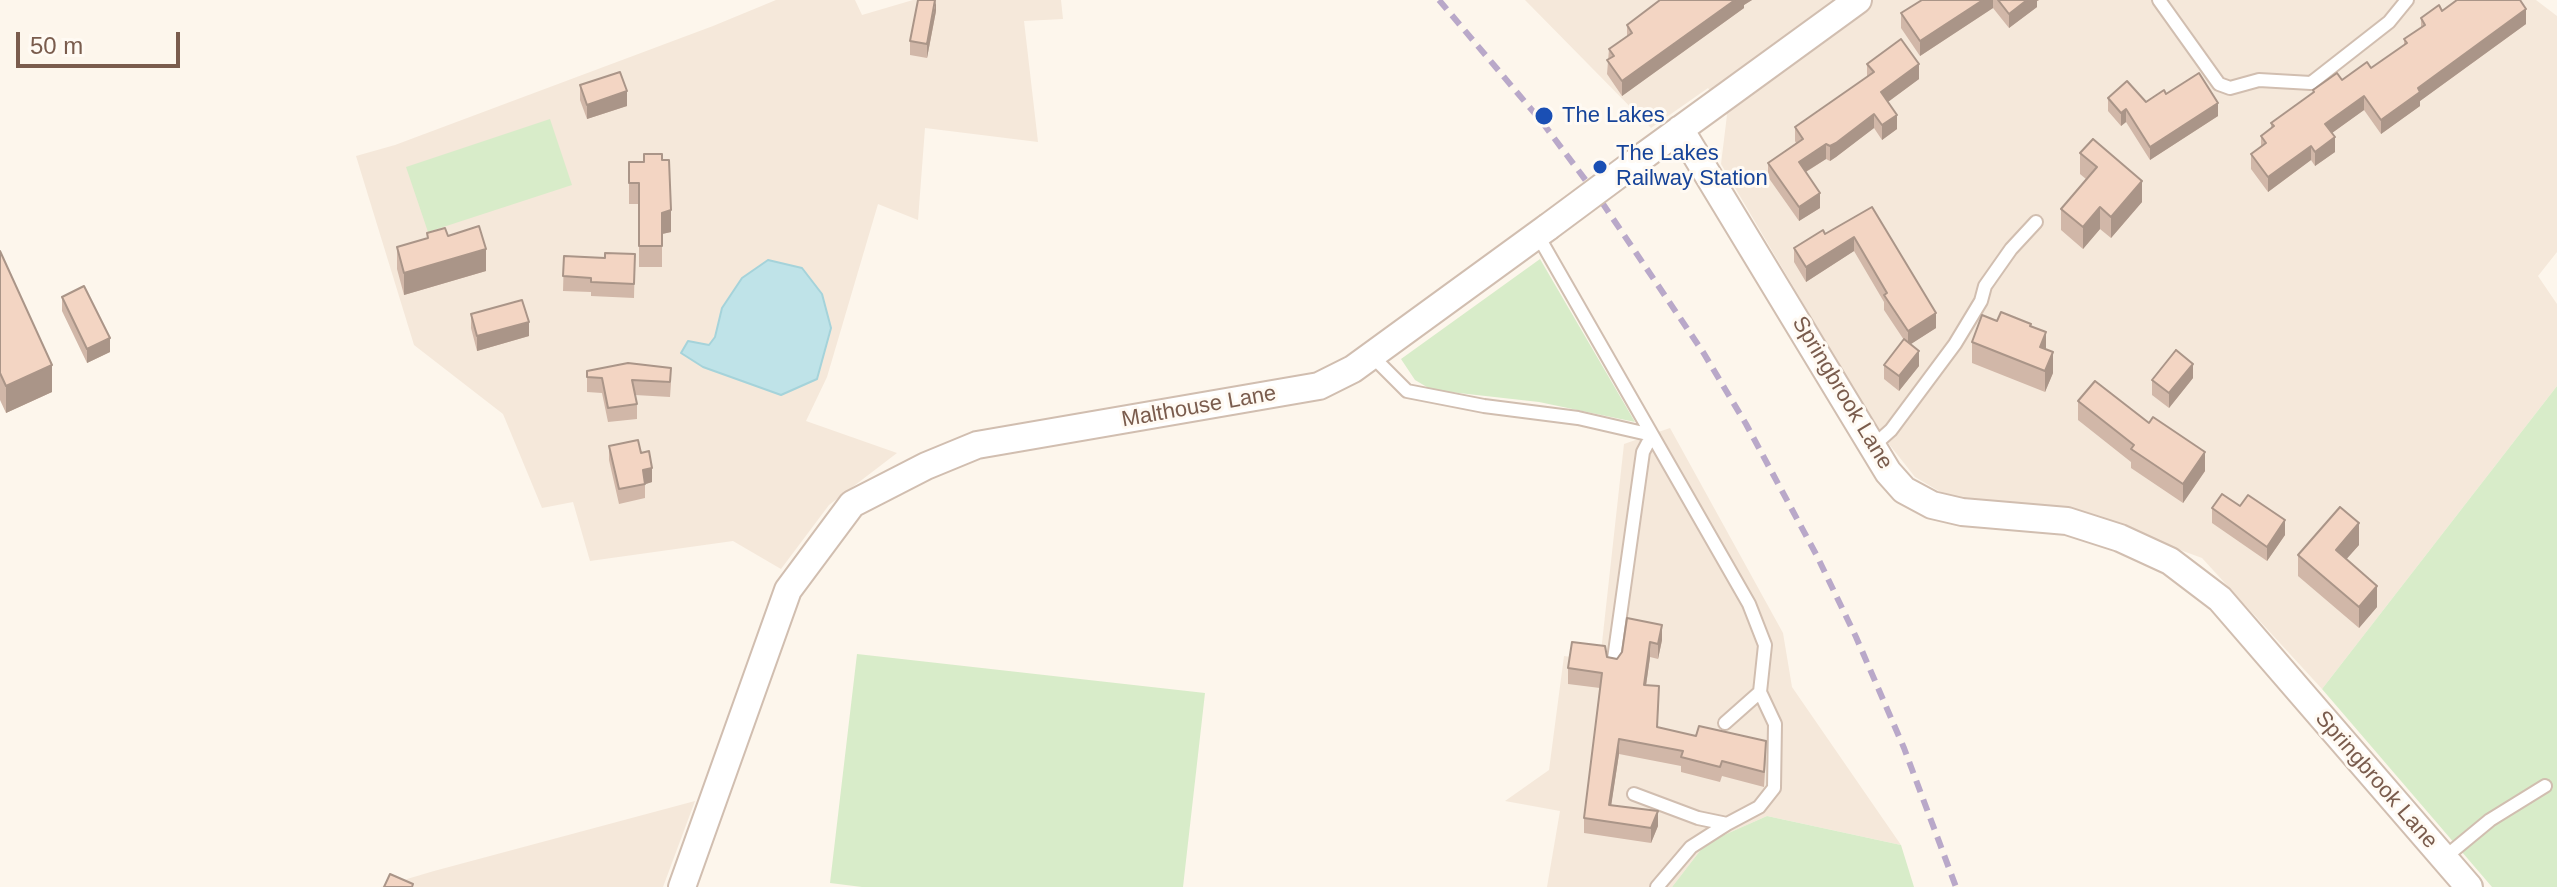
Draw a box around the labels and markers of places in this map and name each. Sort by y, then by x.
place label: The Lakes [1562,103,1665,129]
marker: The Lakes [1533,105,1555,127]
place label: The Lakes Railway Station [1616,141,1768,192]
marker: The Lakes Railway Station [1591,158,1609,176]

